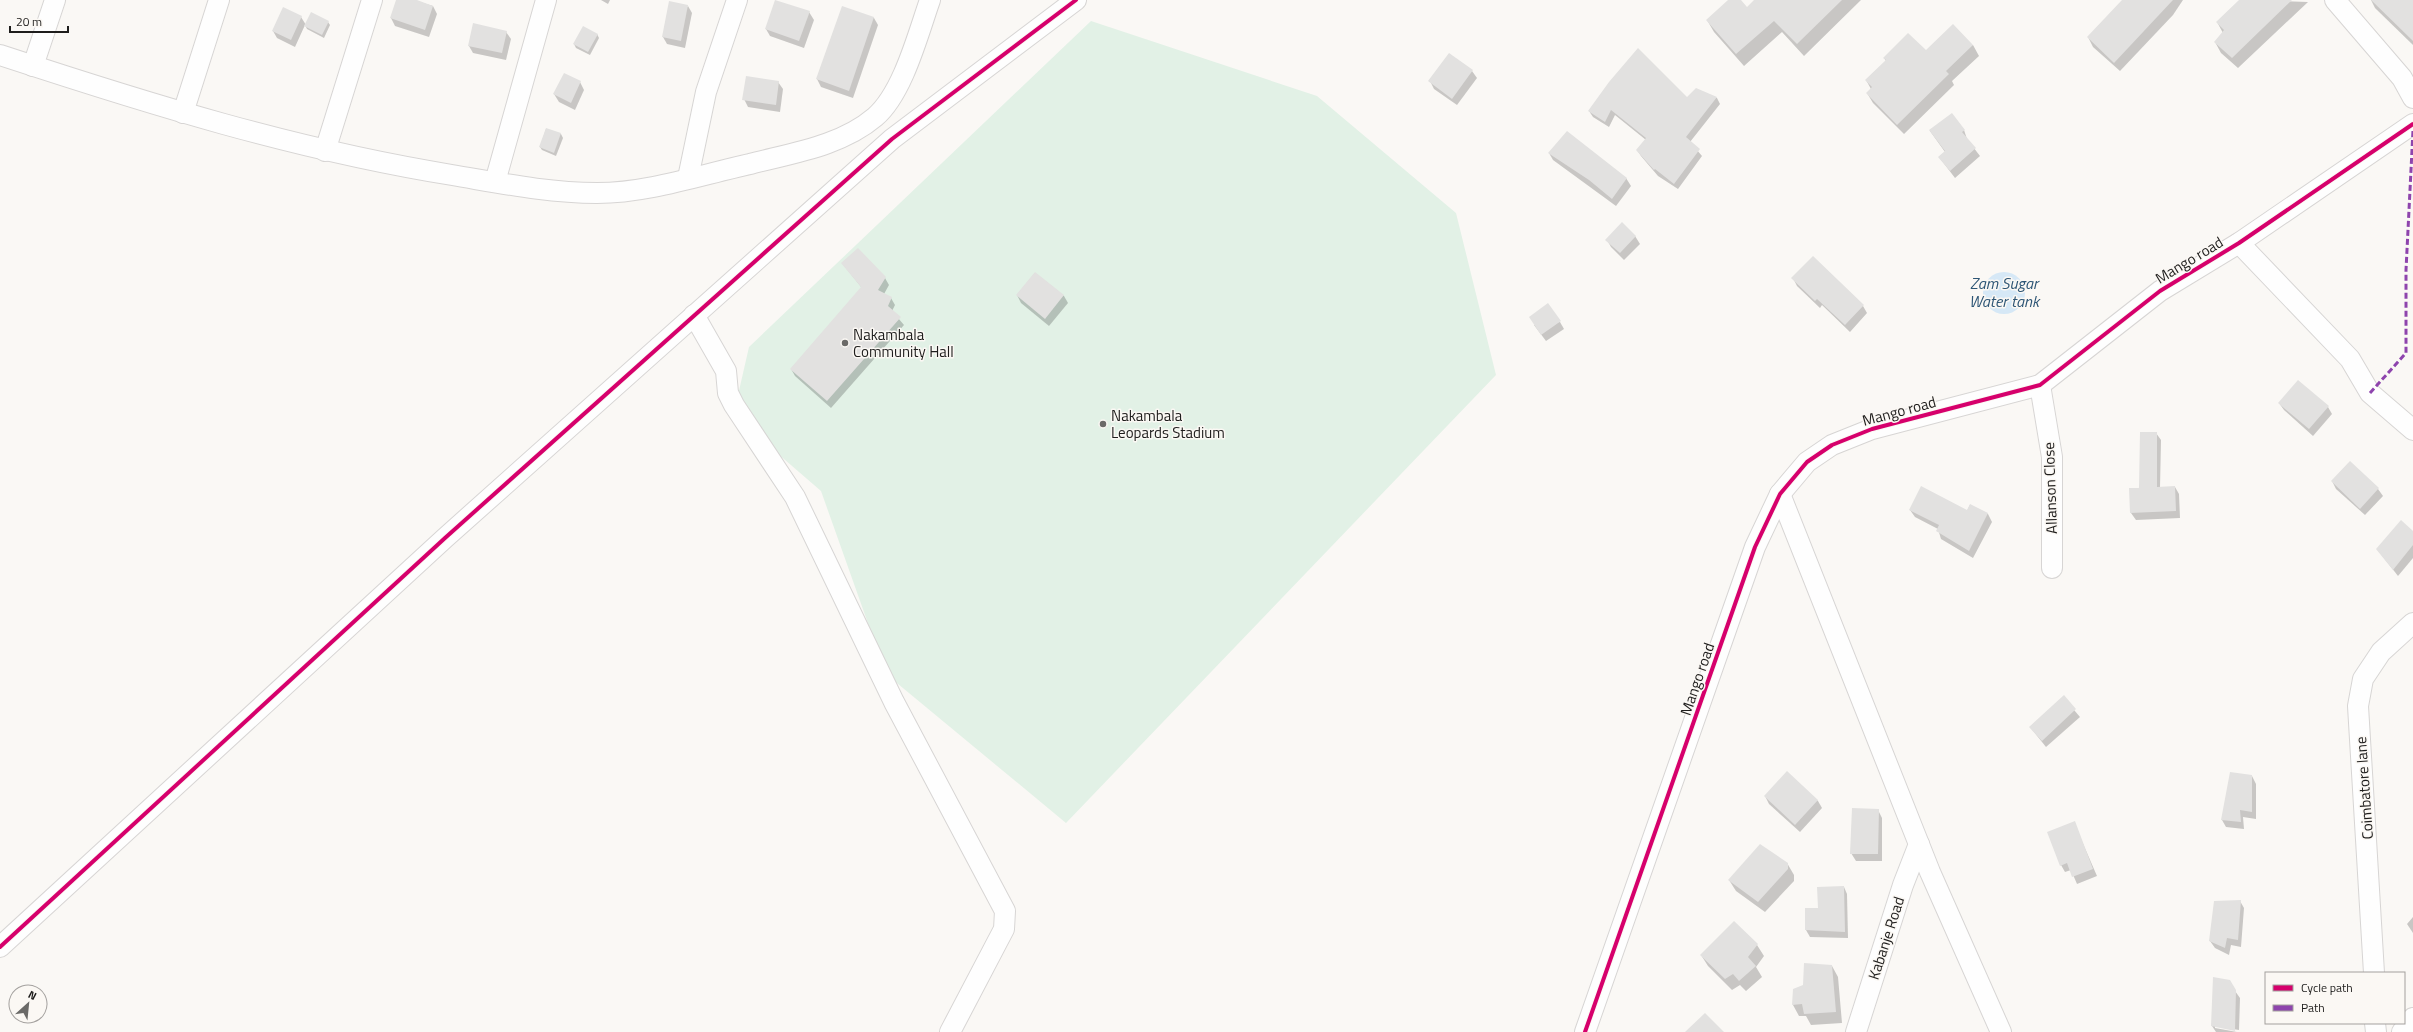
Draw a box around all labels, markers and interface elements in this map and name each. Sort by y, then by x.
scale bar [10,8,68,34]
text: 20 m [16,12,42,31]
street label: Mango road [2151,231,2227,289]
water label: Zam Sugar Water tank [1969,271,2041,313]
place label: Nakambala Community Hall [853,323,954,363]
marker: Nakambala Community Hall [840,338,850,348]
street label: Mango road [1860,390,1938,432]
place label: Nakambala Leopards Stadium [1111,404,1225,444]
marker: Nakambala Leopards Stadium [1098,419,1108,429]
street label: Allanson Close [2037,442,2063,534]
street label: Mango road [1674,640,1720,718]
street label: Coimbatore lane [2349,736,2379,840]
street label: Kabanje Road [1862,893,1910,983]
legend [2265,972,2405,1024]
text: Cycle path [2301,978,2353,997]
north arrow [8,984,48,1024]
text: N [26,986,40,1004]
text: Path [2301,998,2325,1017]

